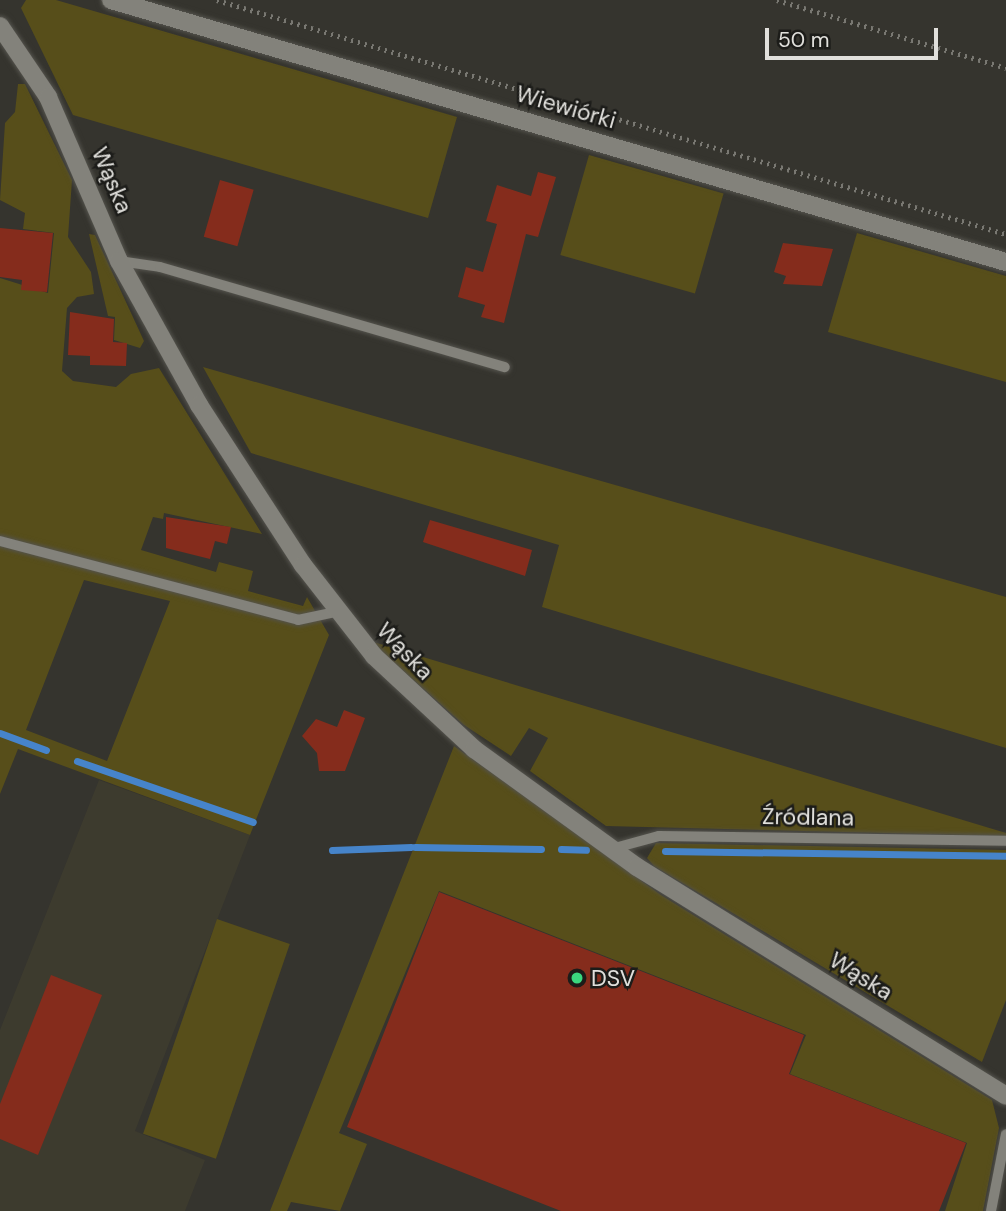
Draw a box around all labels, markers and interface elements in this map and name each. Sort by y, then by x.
scale bar [768,14,941,58]
text: 50 m [778,26,829,54]
street label: Wiewiórki [513,80,619,134]
street label: Wąska [86,143,138,217]
street label: Wąska [371,617,439,685]
street label: Źródlana [762,802,854,832]
street label: Wąska [824,946,898,1006]
place label: DSV [591,964,635,992]
marker: DSV [569,970,585,986]

